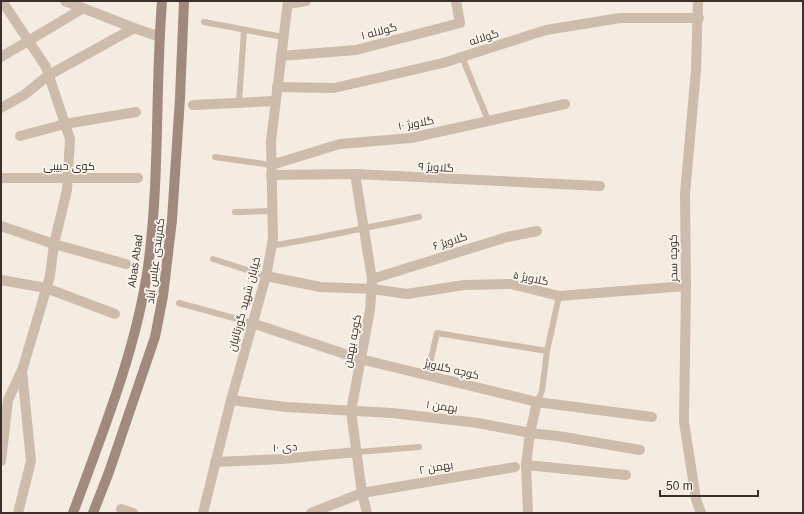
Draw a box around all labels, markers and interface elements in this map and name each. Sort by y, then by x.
street label: گولاله ۱ [360,20,399,43]
street label: گولاله [468,27,501,48]
street label: گلاویژ ۱۰ [397,114,435,133]
street label: کوی حبیبی [43,160,95,173]
street label: گلاویژ ۹ [418,160,454,175]
street label: کمربندی عباس آباد [144,217,167,305]
street label: گلاویژ ۶ [431,230,469,253]
street label: Abas Abad [125,234,145,288]
street label: کوچه سحر [667,234,680,283]
street label: خیابان شهید گورتانیان [226,255,263,353]
street label: گلاویژ ۵ [512,268,550,289]
street label: کوچه بهمن [341,313,364,369]
street label: کوچه گلاویژ [422,357,481,382]
street label: بهمن ۱ [425,398,459,415]
street label: دی ۱۰ [272,440,298,455]
street label: بهمن ۲ [418,458,454,477]
scale bar [660,472,758,498]
text: 50 m [666,479,693,493]

